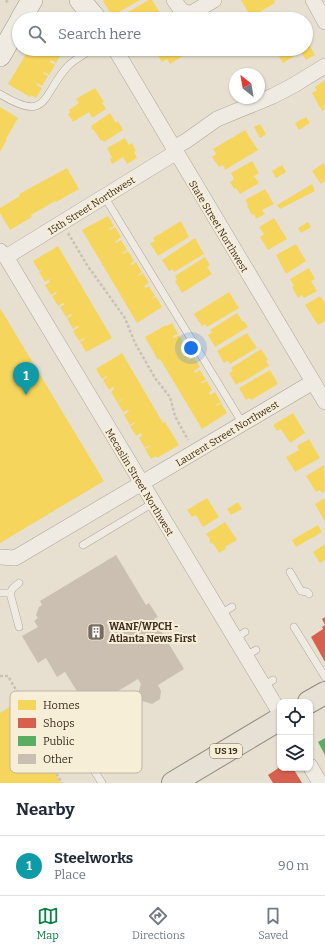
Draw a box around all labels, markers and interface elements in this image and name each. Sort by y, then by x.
search box [12,12,313,56]
icon: search [26,23,48,45]
text: Search here [58,25,141,43]
north arrow [229,68,265,104]
street label: 15th Street Northwest [46,174,138,238]
street label: State Street Northwest [186,178,251,275]
your location [181,338,201,358]
pin: 1 [13,362,39,395]
street label: Laurent Street Northwest [174,398,282,469]
street label: Mecaslin Street Northwest [102,427,176,539]
place label: WANF/WPCH - Atlanta News First [109,621,196,645]
building icon: WANF/WPCH - Atlanta News First [86,622,106,642]
legend [10,691,142,773]
text: Homes [43,699,80,712]
map controls [277,699,313,771]
button: locate [277,699,313,735]
text: Shops [43,717,75,730]
text: Public [43,735,75,748]
button: layers [277,735,313,771]
road number: US 19 [210,744,242,758]
text: Other [43,753,73,766]
text: Nearby [16,799,75,820]
text: Steelworks [54,849,133,867]
text: 1 [26,858,32,873]
text: 90 m [278,858,309,873]
text: Place [54,867,86,882]
tab: Map [37,905,59,942]
tab: Directions [132,905,185,942]
tab: Saved [258,905,288,942]

